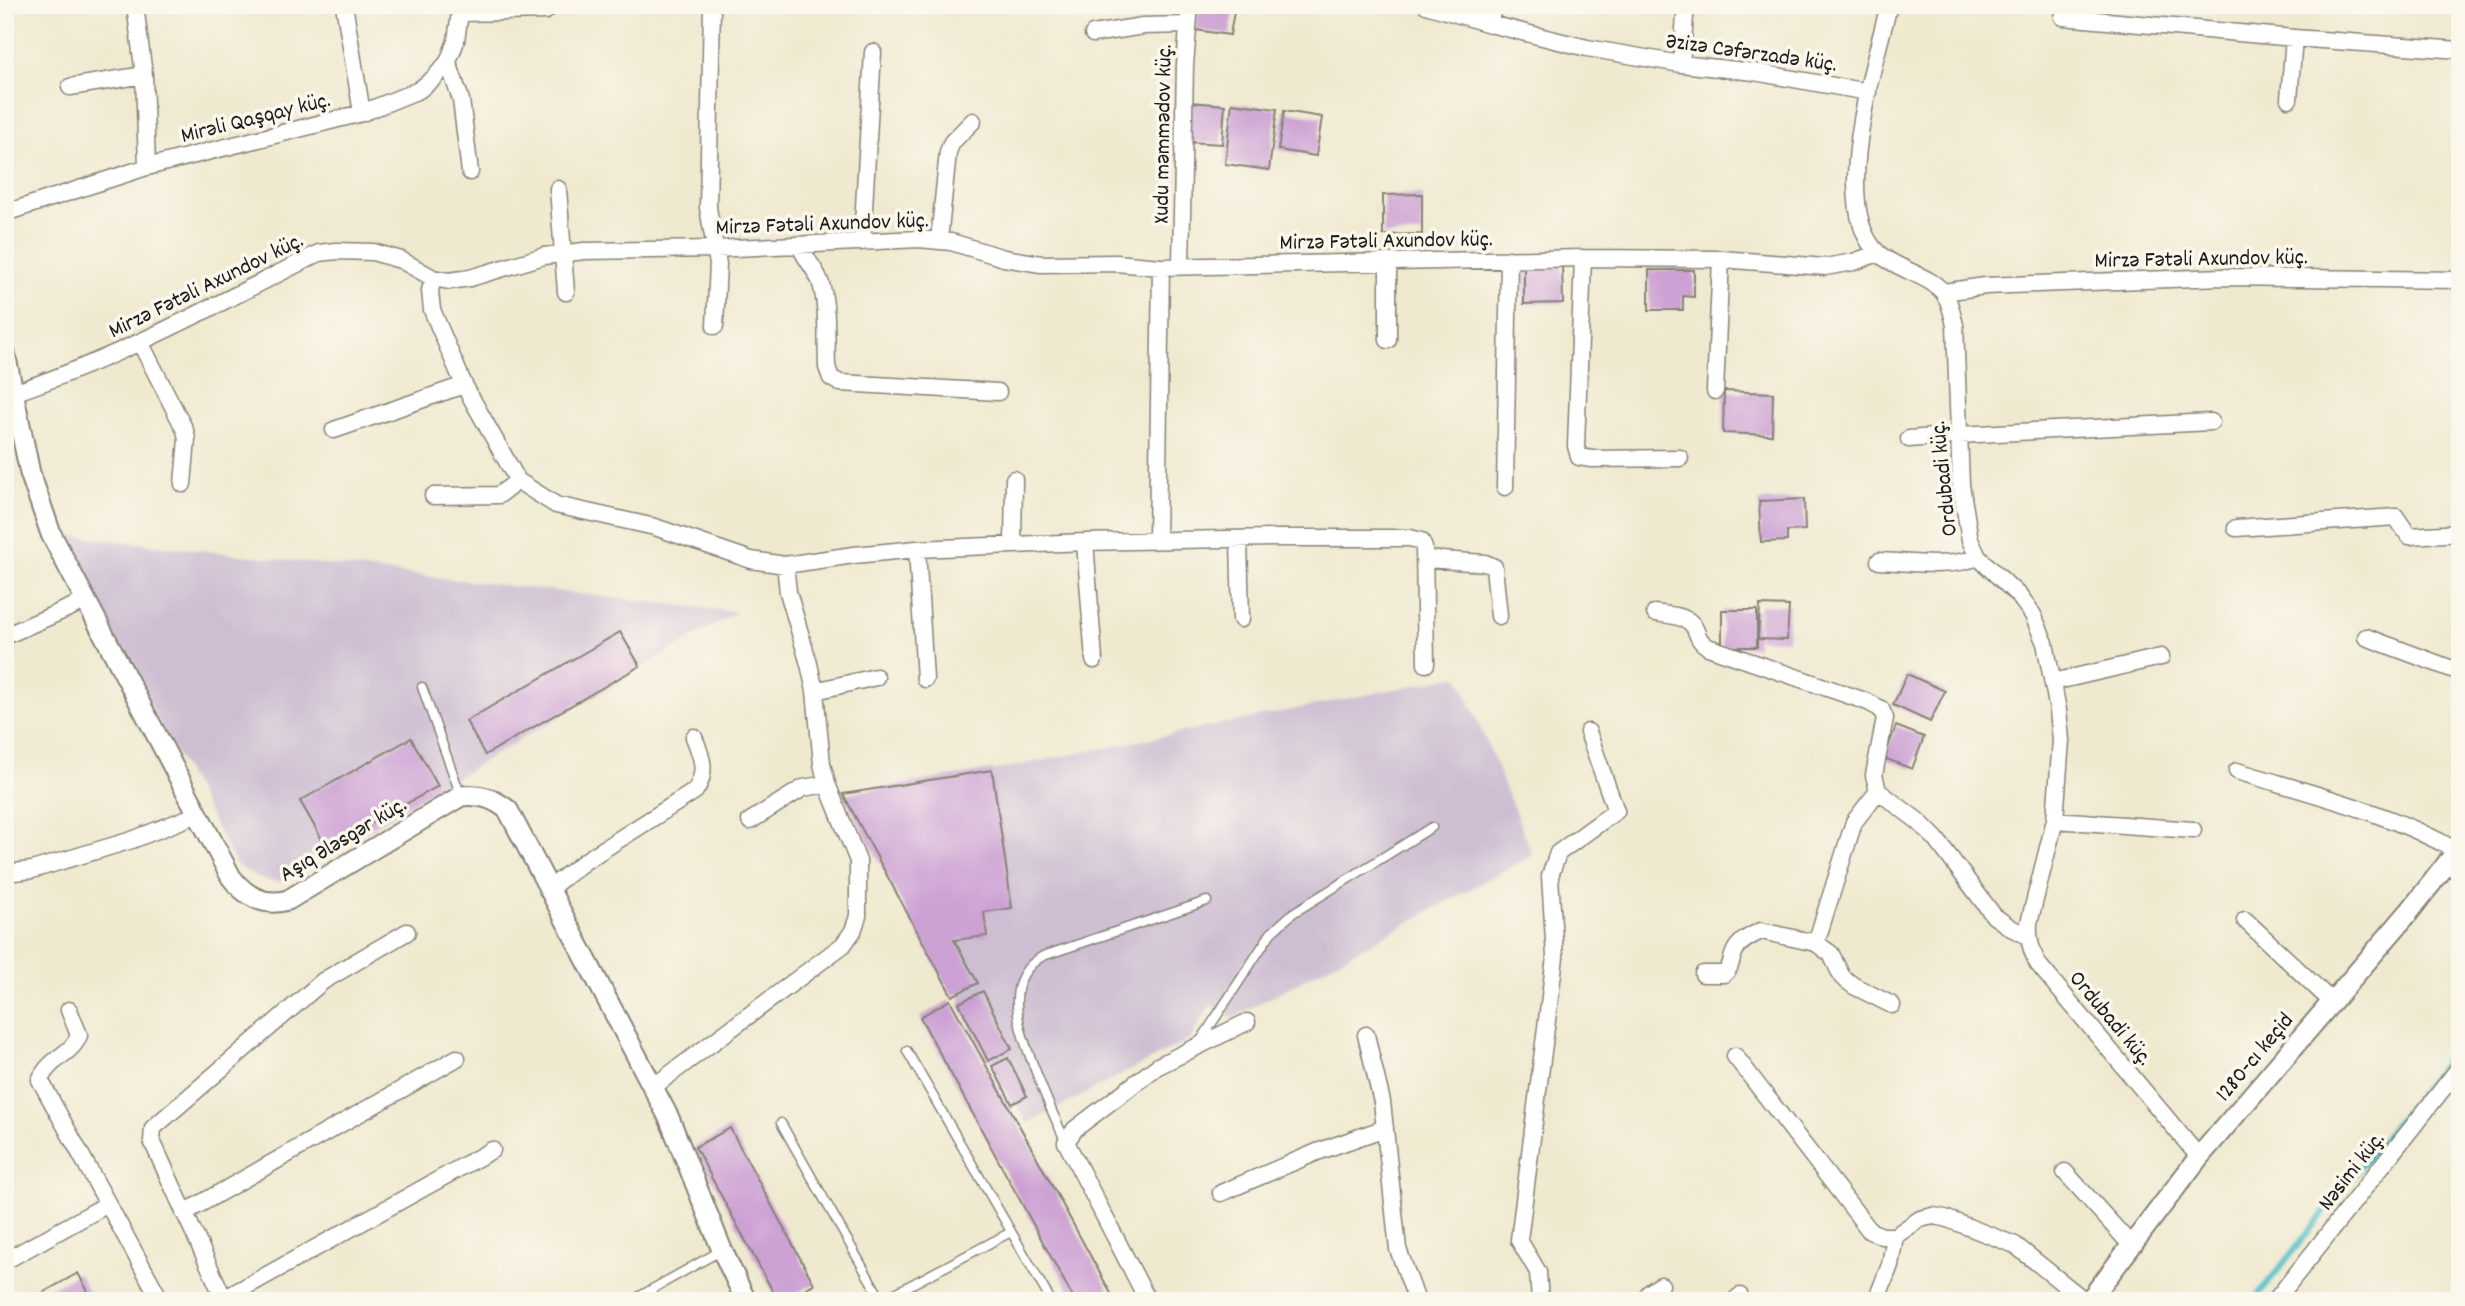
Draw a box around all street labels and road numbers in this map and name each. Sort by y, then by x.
street label: Əzizə Cəfərzadə küç. [1664,26,1839,83]
street label: Xudu məmmədov küç. [1146,44,1183,224]
street label: Mirəli Qaşqay küç. [178,85,334,154]
street label: Mirzə Fətəli Axundov küç. [715,205,929,246]
street label: Mirzə Fətəli Axundov küç. [1279,224,1493,261]
street label: Mirzə Fətəli Axundov küç. [103,226,310,349]
street label: Mirzə Fətəli Axundov küç. [2094,242,2308,279]
street label: Ordubadi küç. [1923,419,1968,538]
street label: Aşıq Ələsgər küç. [274,790,414,892]
street label: Ordubadi küç. [2059,964,2159,1074]
street label: 1280-cı keçid [2209,1007,2303,1110]
street label: Nəsimi küç. [2311,1125,2394,1219]

